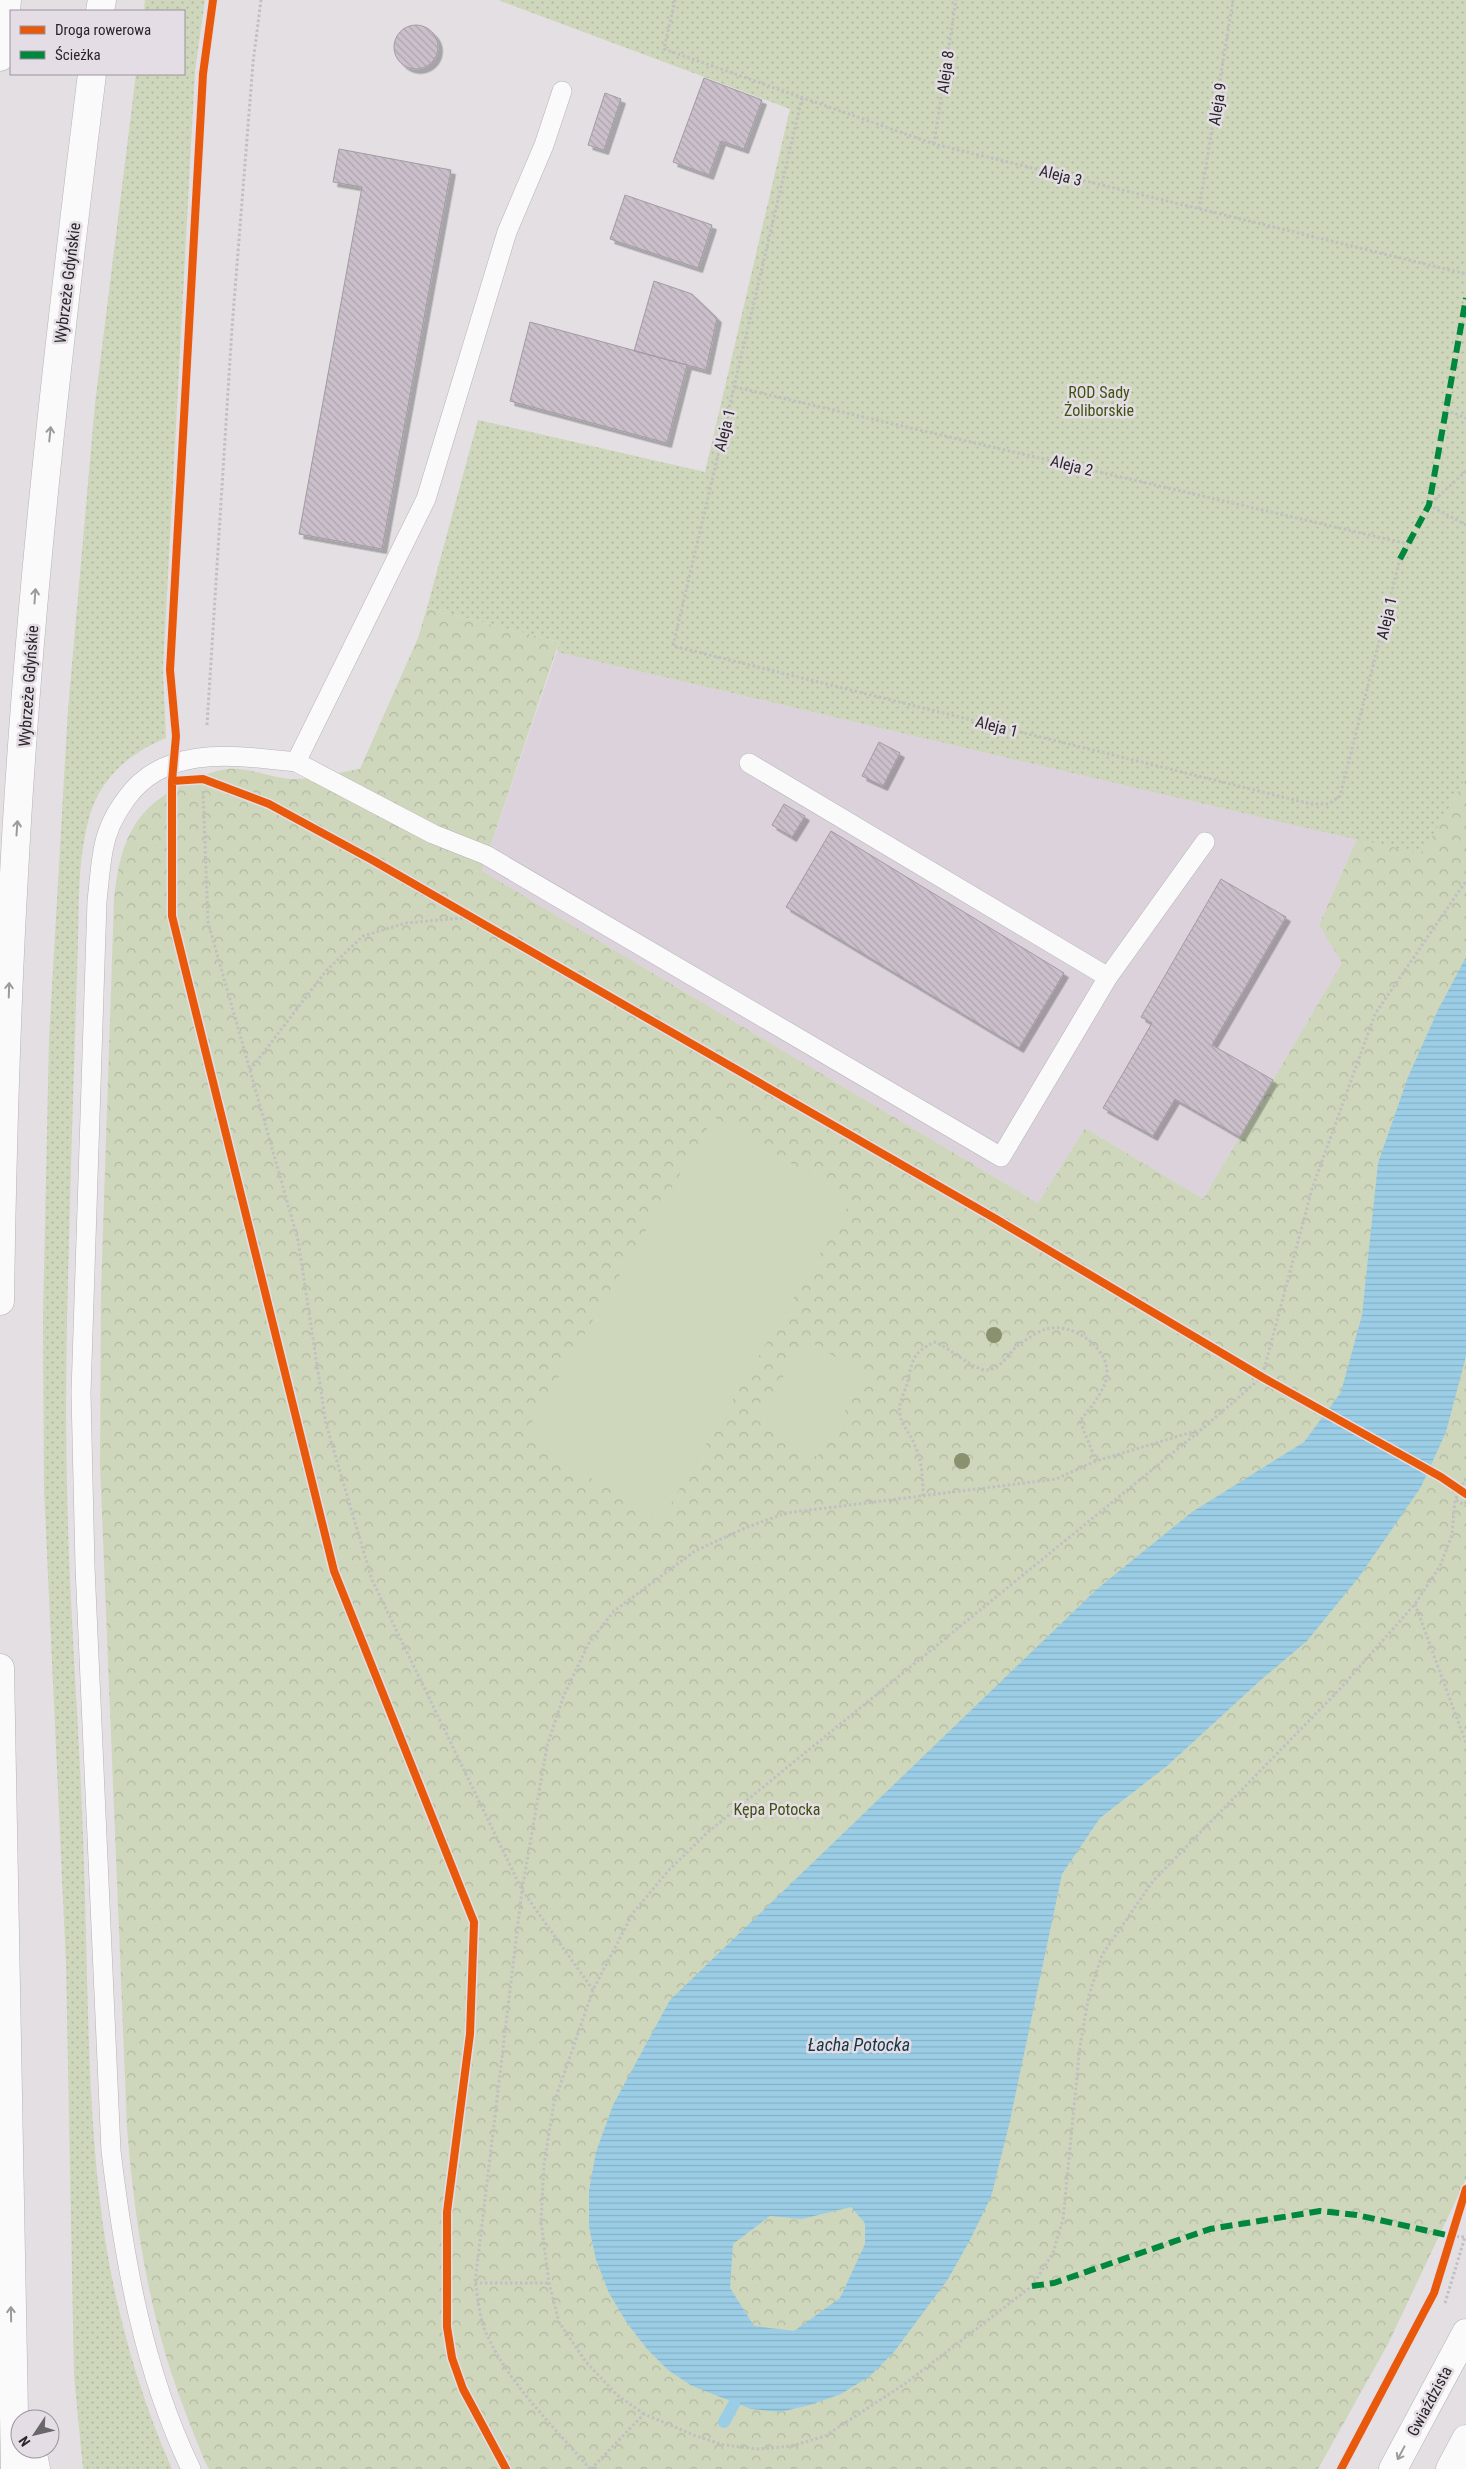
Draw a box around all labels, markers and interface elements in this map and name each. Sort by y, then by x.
legend [10,10,185,75]
text: Droga rowerowa [55,21,151,39]
text: Ścieżka [55,46,101,64]
street label: Aleja 8 [933,49,958,95]
street label: Aleja 9 [1205,81,1230,127]
street label: Aleja 3 [1038,161,1084,190]
street label: Wybrzeże Gdyńskie [51,222,84,345]
park label: ROD Sady Żoliborskie [1064,383,1134,420]
street label: Aleja 1 [710,407,739,453]
one-way arrow [45,427,55,443]
street label: Aleja 2 [1049,451,1095,480]
one-way arrow [30,588,39,604]
street label: Aleja 1 [1372,595,1401,641]
street label: Wybrzeże Gdyńskie [15,625,42,747]
street label: Aleja 1 [974,712,1020,741]
one-way arrow [12,820,22,836]
one-way arrow [5,982,14,998]
park label: Kępa Potocka [734,1800,820,1819]
water label: Łacha Potocka [808,2034,910,2055]
one-way arrow [7,2306,16,2322]
street label: Gwiaździsta [1403,2363,1456,2439]
north arrow [10,2409,60,2459]
text: N [15,2433,33,2450]
one-way arrow [1396,2445,1406,2460]

